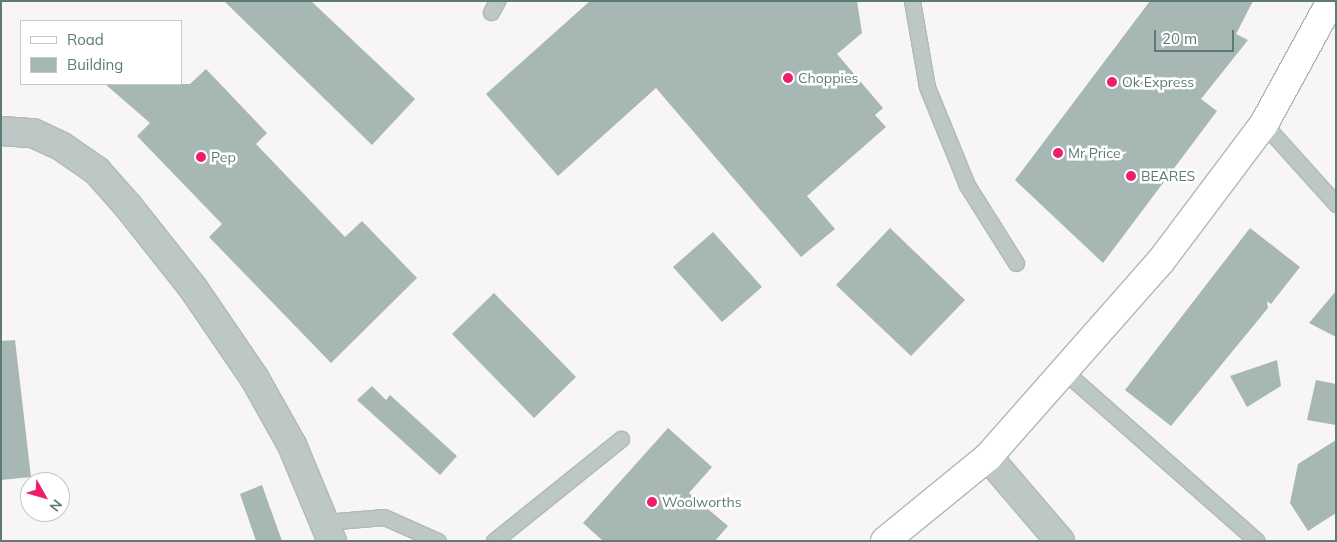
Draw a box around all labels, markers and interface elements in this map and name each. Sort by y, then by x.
legend [20,20,182,85]
scale bar [1157,20,1237,52]
text: 20 m [1162,29,1197,48]
text: Road [67,30,104,49]
text: Building [67,55,123,74]
place label: Choppies [798,70,858,86]
marker: Choppies [782,72,794,84]
place label: Ok Express [1122,74,1194,90]
marker: Ok Express [1106,76,1118,88]
place label: Mr Price [1068,145,1121,161]
marker: Mr Price [1052,147,1064,159]
place label: Pep [211,149,236,165]
marker: Pep [195,151,207,163]
place label: BEARES [1141,168,1195,184]
marker: BEARES [1125,170,1137,182]
north arrow [20,472,70,522]
place label: Woolworths [662,494,742,510]
text: N [46,496,66,515]
marker: Woolworths [646,496,658,508]

